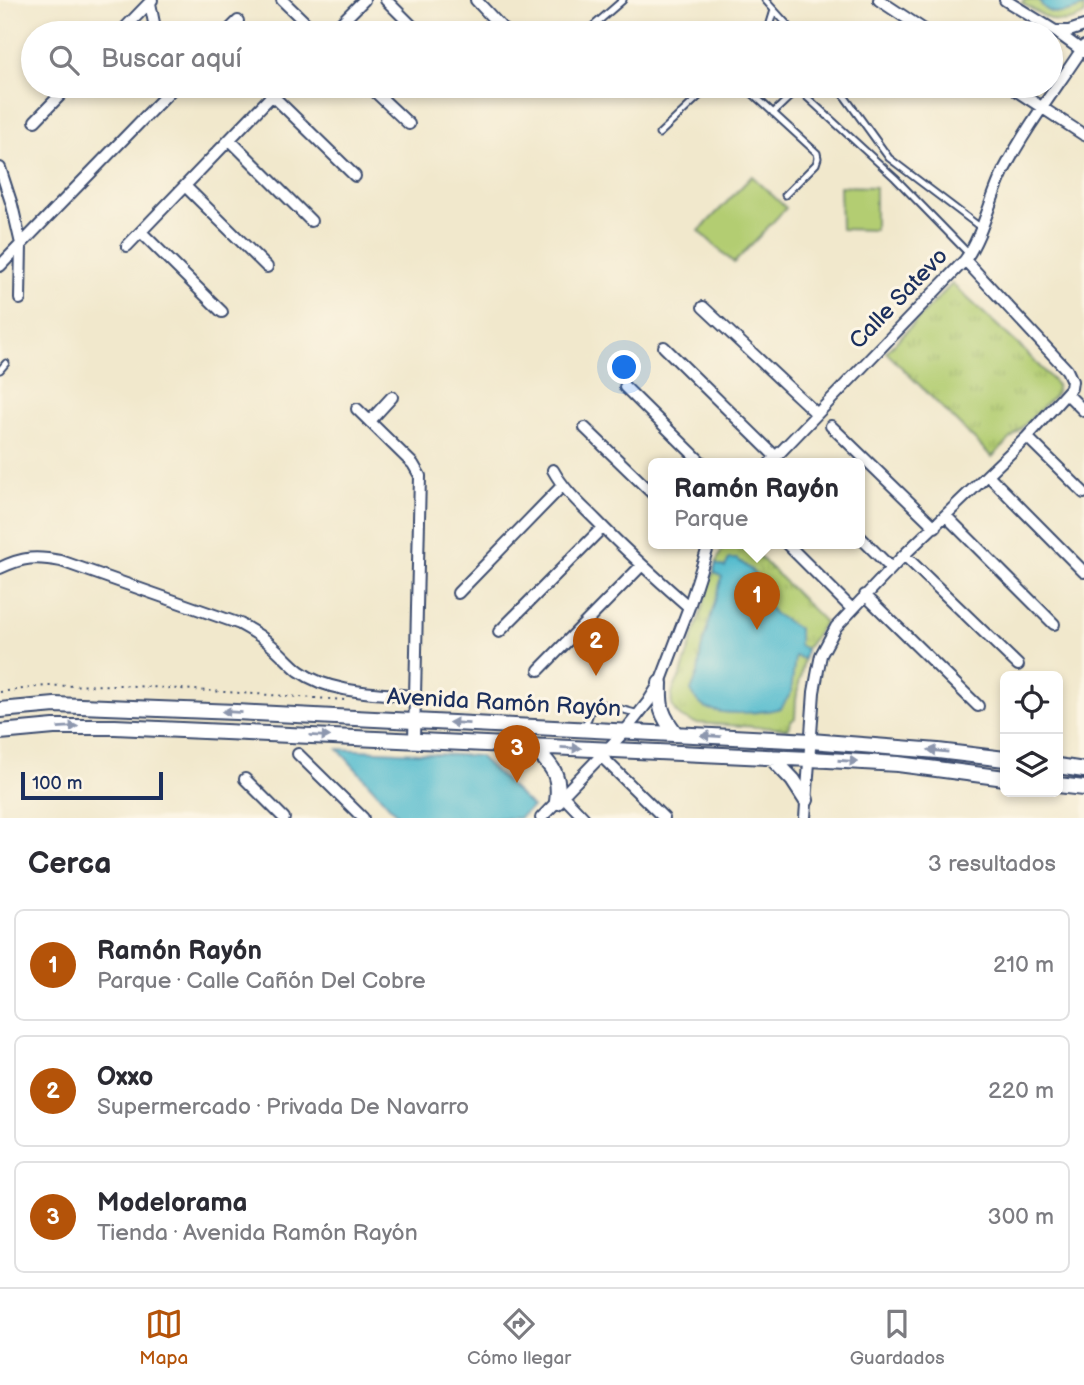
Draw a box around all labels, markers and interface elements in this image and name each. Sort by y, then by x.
search box [21,21,1063,98]
icon: search [45,41,83,79]
text: Buscar aquí [101,44,242,75]
street label: Calle Satevo [844,242,954,355]
your location [607,350,641,384]
popup [648,458,865,549]
text: Ramón Rayón [674,474,839,505]
text: Parque [674,505,748,533]
pin: 1 [734,572,780,630]
pin: 2 [573,618,619,676]
map controls [1000,671,1063,797]
button: locate [1000,671,1063,734]
street label: Avenida Ramón Rayón [386,683,622,723]
one-way arrow [220,706,242,717]
one-way arrow [448,717,470,728]
one-way arrow [57,721,79,732]
pin: 3 [494,725,540,783]
one-way arrow [309,731,331,742]
one-way arrow [699,731,721,742]
button: layers [1000,734,1063,797]
one-way arrow [561,742,583,753]
one-way arrow [926,745,948,756]
one-way arrow [837,756,859,767]
scale bar [21,769,163,801]
text: 100 m [32,772,83,795]
text: Cerca [28,846,111,882]
text: 3 resultados [928,850,1056,878]
text: Ramón Rayón [97,936,262,967]
text: 1 [48,951,58,979]
text: 210 m [993,951,1054,979]
text: Parque · Calle Cañón Del Cobre [97,967,426,995]
text: Oxxo [97,1062,153,1093]
text: 2 [46,1077,60,1105]
text: 220 m [988,1077,1054,1105]
text: Supermercado · Privada De Navarro [97,1093,469,1121]
text: Modelorama [97,1188,248,1219]
text: 3 [46,1203,60,1231]
text: 300 m [988,1203,1054,1231]
text: Tienda · Avenida Ramón Rayón [97,1219,418,1247]
tab: Mapa [139,1305,188,1370]
tab: Cómo llegar [467,1305,571,1370]
tab: Guardados [850,1305,945,1370]

